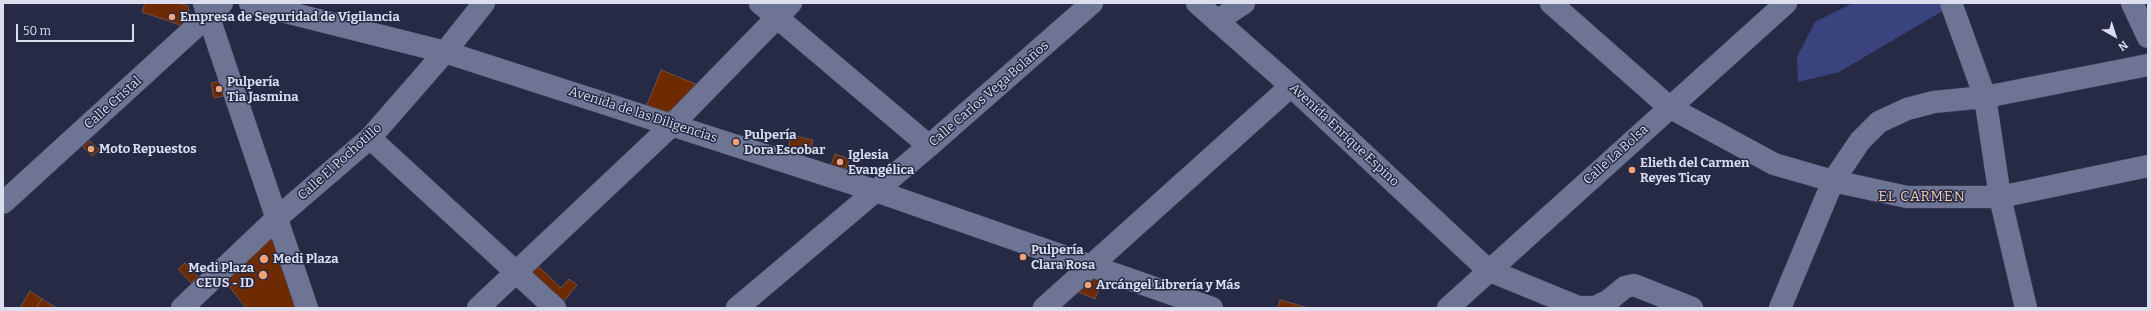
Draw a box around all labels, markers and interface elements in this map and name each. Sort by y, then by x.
place label: Empresa de Seguridad de Vigilancia [180,9,400,25]
marker: Empresa de Seguridad de Vigilancia [167,12,177,22]
scale bar [18,16,136,42]
north arrow [2095,16,2135,56]
text: 50 m [23,24,51,38]
street label: Calle Carlos Vega Bolaños [926,38,1052,150]
text: N [2115,38,2130,53]
street label: Calle Cristal [81,73,145,133]
place label: Pulpería Tia Jasmina [227,74,299,105]
street label: Avenida Enrique Espino [1286,80,1402,190]
marker: Pulpería Tia Jasmina [214,84,224,94]
street label: Avenida de las Diligencias [567,84,719,146]
street label: Calle El Pochotillo [295,120,385,204]
street label: Calle La Bolsa [1580,122,1652,188]
place label: Pulpería Dora Escobar [744,127,825,158]
marker: Pulpería Dora Escobar [731,137,741,147]
place label: Moto Repuestos [99,141,197,157]
marker: Moto Repuestos [86,144,96,154]
place label: Iglesia Evangélica [848,147,914,178]
place label: Elieth del Carmen Reyes Ticay [1640,155,1749,186]
marker: Iglesia Evangélica [835,157,845,167]
marker: Elieth del Carmen Reyes Ticay [1627,165,1637,175]
district label: EL CARMEN [1878,189,1966,205]
place label: Pulpería Clara Rosa [1031,242,1095,273]
place label: Medi Plaza [273,251,339,267]
marker: Pulpería Clara Rosa [1018,252,1028,262]
marker: Medi Plaza [258,253,270,265]
place label: Medi Plaza CEUS - ID [188,260,254,291]
marker: Medi Plaza CEUS - ID [257,269,269,281]
place label: Arcángel Librería y Más [1096,277,1240,293]
marker: Arcángel Librería y Más [1083,280,1093,290]

